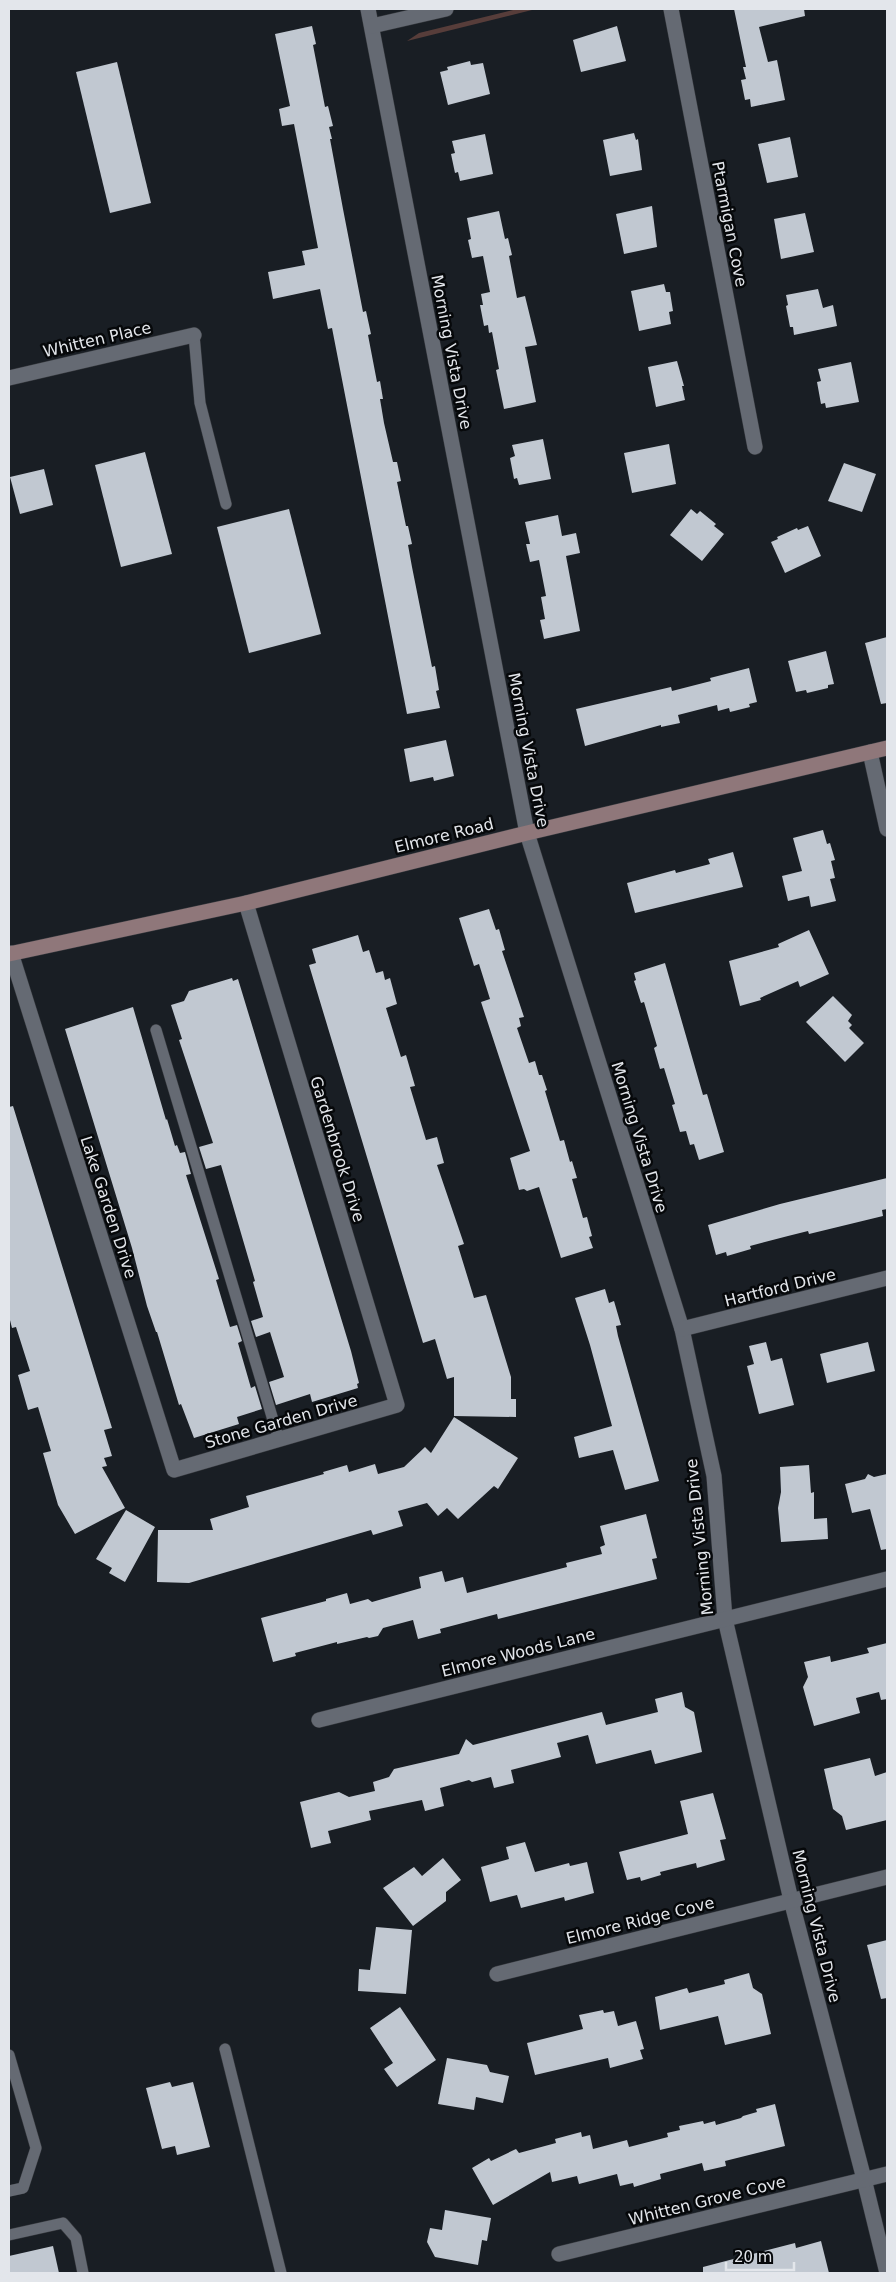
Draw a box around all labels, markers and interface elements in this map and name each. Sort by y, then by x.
street label: Ptarmigan Cove [708,160,751,288]
street label: Morning Vista Drive [427,273,476,431]
street label: Whitten Place [41,318,153,361]
street label: Morning Vista Drive [504,671,553,829]
street label: Elmore Road [393,814,496,857]
street label: Morning Vista Drive [607,1059,672,1215]
street label: Gardenbrook Drive [306,1074,369,1224]
street label: Lake Garden Drive [77,1133,141,1281]
street label: Hartford Drive [722,1264,838,1311]
street label: Stone Garden Drive [203,1391,360,1452]
street label: Morning Vista Drive [682,1458,717,1616]
street label: Elmore Woods Lane [439,1624,597,1681]
street label: Morning Vista Drive [788,1848,845,2005]
street label: Elmore Ridge Cove [564,1893,716,1948]
street label: Whitten Grove Cove [627,2172,788,2229]
scale bar [726,2240,794,2272]
text: 20 m [734,2248,772,2266]

